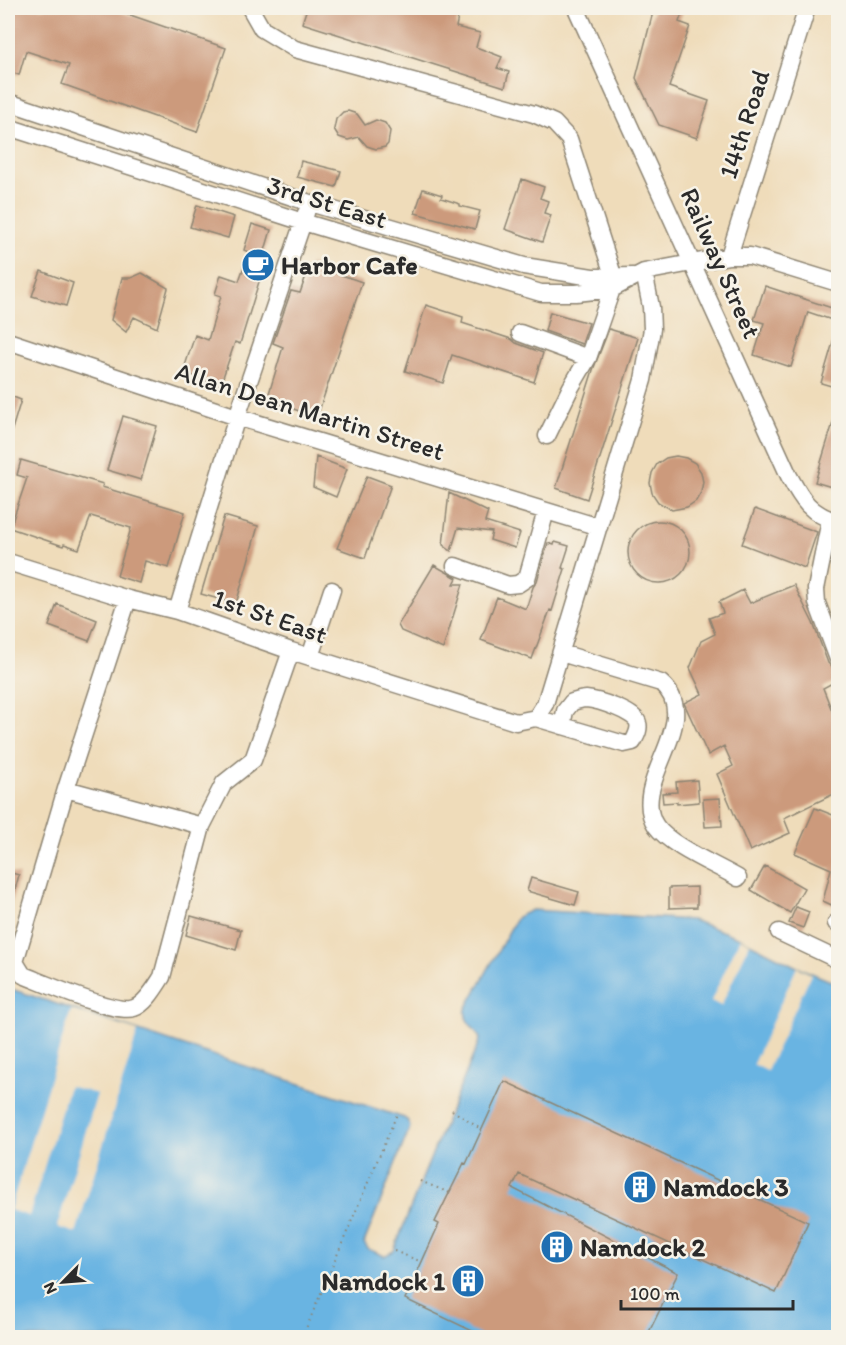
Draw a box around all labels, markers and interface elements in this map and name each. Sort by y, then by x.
street label: 14th Road [711,66,777,182]
street label: 3rd St East [263,169,391,235]
street label: Railway Street [674,183,769,343]
cafe icon: Harbor Cafe [240,247,276,283]
place label: Harbor Cafe [281,249,418,281]
street label: Allan Dean Martin Street [172,355,449,467]
street label: 1st St East [209,582,332,651]
building icon: Namdock 3 [622,1169,658,1205]
place label: Namdock 3 [663,1171,789,1203]
building icon: Namdock 2 [539,1229,575,1265]
place label: Namdock 2 [580,1231,706,1263]
north arrow [33,1252,93,1312]
building icon: Namdock 1 [450,1263,486,1299]
place label: Namdock 1 [321,1265,445,1297]
scale bar [621,1273,794,1311]
text: N [39,1279,61,1297]
text: 100 m [630,1283,680,1305]

